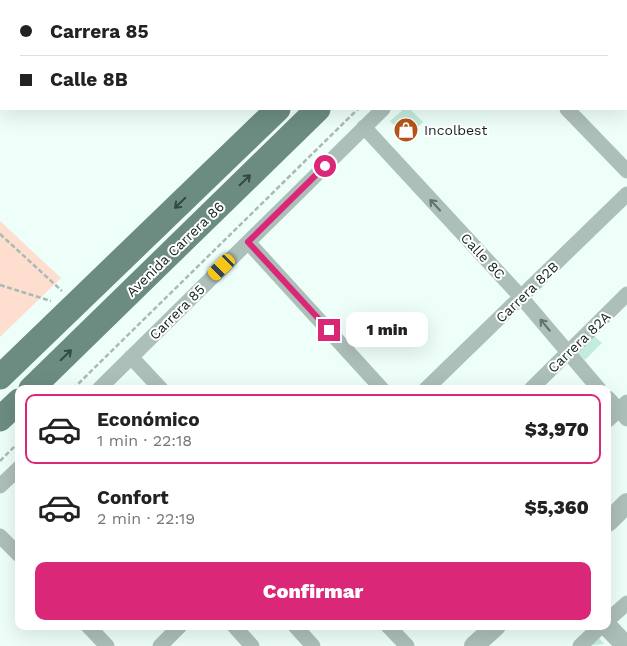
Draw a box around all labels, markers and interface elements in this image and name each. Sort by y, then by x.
text: Carrera 85 [50,20,148,43]
text: Calle 8B [50,68,128,91]
shop icon: Incolbest [393,117,419,143]
place label: Incolbest [424,122,487,138]
route start [314,155,336,177]
one-way arrow [239,174,251,186]
one-way arrow [173,197,186,209]
street label: Avenida Carrera 86 [123,198,227,300]
one-way arrow [430,199,442,212]
street label: Calle 8C [458,230,508,282]
car [205,251,238,283]
street label: Carrera 82B [492,258,562,326]
street label: Carrera 85 [146,281,208,343]
street label: Carrera 82A [544,308,614,376]
callout: 1 min [346,312,429,348]
route end [318,319,340,341]
one-way arrow [539,319,550,332]
text: 1 min [366,320,408,339]
one-way arrow [60,349,72,361]
icon: car [37,407,82,452]
text: Económico [97,408,200,431]
text: $3,970 [525,418,589,441]
text: 1 min · 22:18 [97,431,192,450]
icon: car [37,485,82,530]
text: Confort [97,486,168,509]
text: $5,360 [524,496,589,519]
text: 2 min · 22:19 [97,509,195,528]
button: Confirmar [35,562,591,620]

